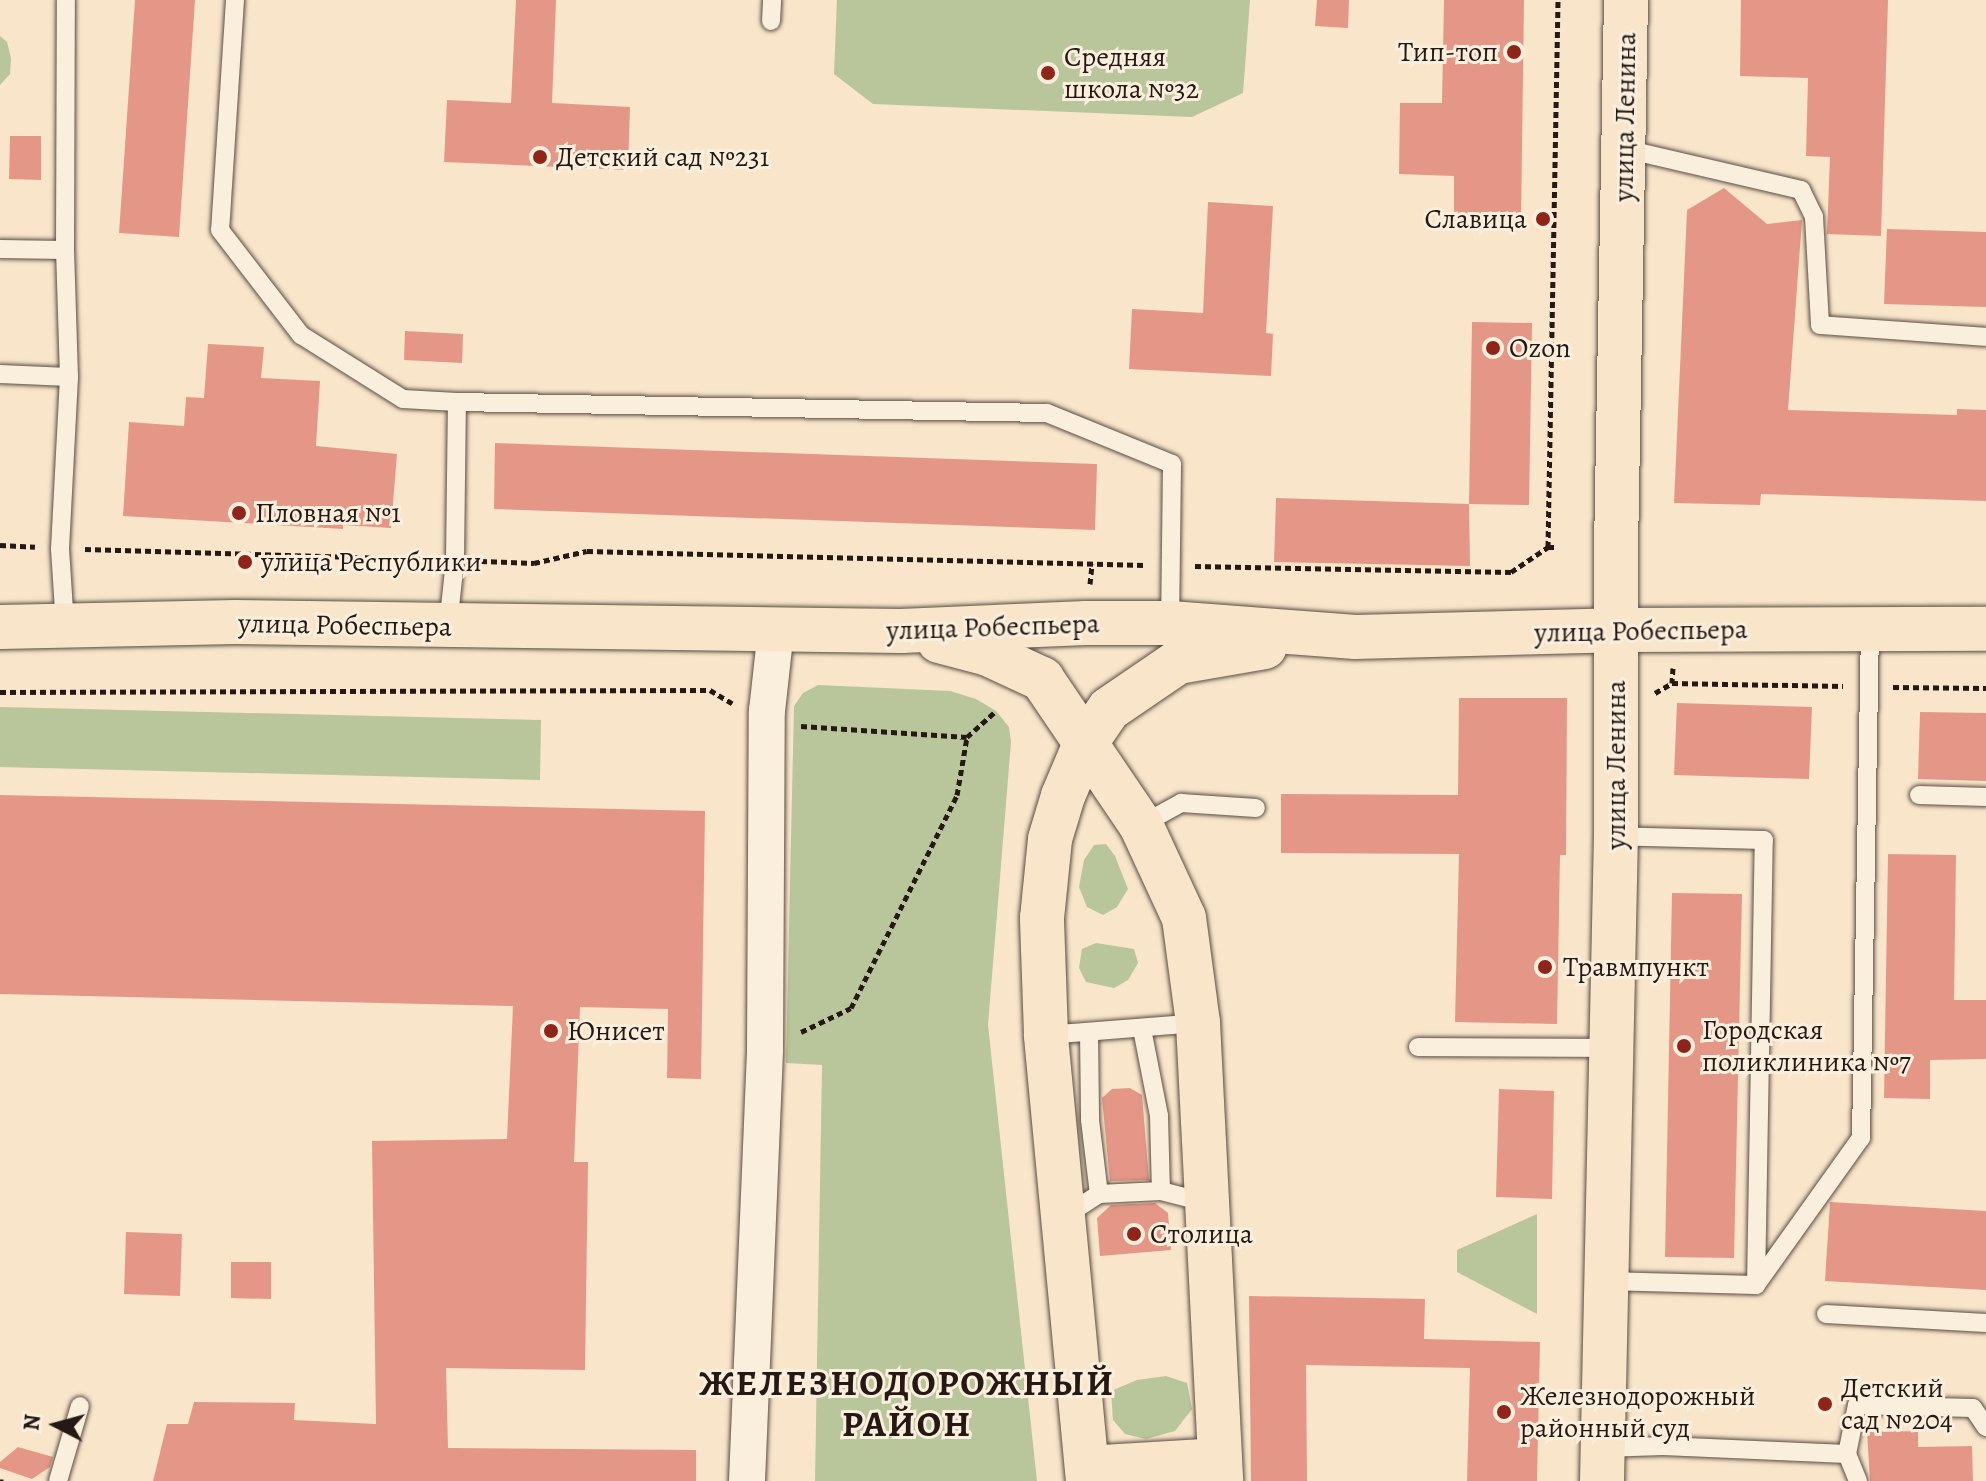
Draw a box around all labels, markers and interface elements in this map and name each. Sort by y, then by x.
street label: улица Ленина [1607,32,1643,202]
place label: Тип-топ [1398,35,1498,69]
place label: Средняя школа №32 [1064,40,1199,106]
marker: Тип-топ [1505,43,1523,61]
marker: Средняя школа №32 [1039,64,1057,82]
place label: Детский сад №231 [556,140,769,174]
marker: Детский сад №231 [531,148,549,166]
place label: Славица [1424,202,1527,236]
marker: Славица [1534,210,1552,228]
place label: Ozon [1509,331,1571,365]
marker: Ozon [1484,339,1502,357]
place label: Пловная №1 [255,496,401,530]
marker: Пловная №1 [230,504,248,522]
place label: улица Республики [261,545,482,579]
marker: улица Республики [236,553,254,571]
street label: улица Робеспьера [238,606,452,644]
street label: улица Робеспьера [886,606,1100,648]
street label: улица Робеспьера [1534,612,1748,650]
street label: улица Ленина [1599,680,1633,850]
place label: Травмпункт [1563,950,1709,984]
marker: Травмпункт [1534,956,1556,978]
place label: Городская поликлиника №7 [1702,1013,1911,1079]
place label: Юнисет [567,1014,665,1048]
marker: Юнисет [542,1022,560,1040]
marker: Городская поликлиника №7 [1673,1035,1695,1057]
place label: Столица [1150,1217,1253,1251]
marker: Столица [1125,1225,1143,1243]
district label: ЖЕЛЕЗНОДОРОЖНЫЙ РАЙОН [699,1360,1115,1445]
place label: Детский сад №204 [1841,1371,1953,1437]
place label: Железнодорожный районный суд [1520,1379,1755,1445]
north arrow [16,1385,96,1465]
marker: Детский сад №204 [1816,1395,1834,1413]
marker: Железнодорожный районный суд [1495,1403,1513,1421]
text: N [16,1413,48,1432]

